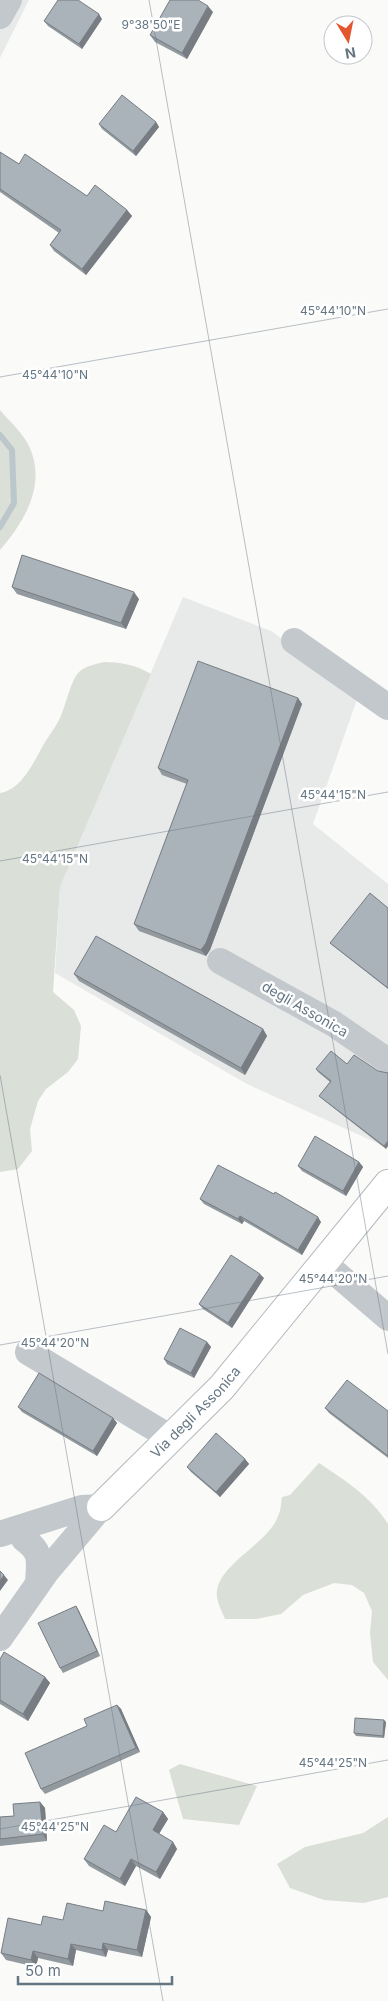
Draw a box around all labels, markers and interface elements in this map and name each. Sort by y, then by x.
north arrow [323,15,373,65]
text: 9°38'50"E [121,17,181,32]
text: N [344,44,357,63]
text: 45°44'10"N [300,303,366,318]
text: 45°44'10"N [22,367,88,382]
text: 45°44'15"N [300,787,366,802]
text: 45°44'15"N [22,851,88,866]
street label: degli Assonica [259,977,351,1040]
text: 45°44'20"N [299,1271,367,1286]
text: 45°44'20"N [21,1335,89,1350]
street label: Via degli Assonica [147,1362,244,1461]
text: 45°44'25"N [299,1755,367,1770]
text: 45°44'25"N [21,1819,89,1834]
scale bar [18,1954,171,1986]
text: 50 m [25,1961,61,1980]

